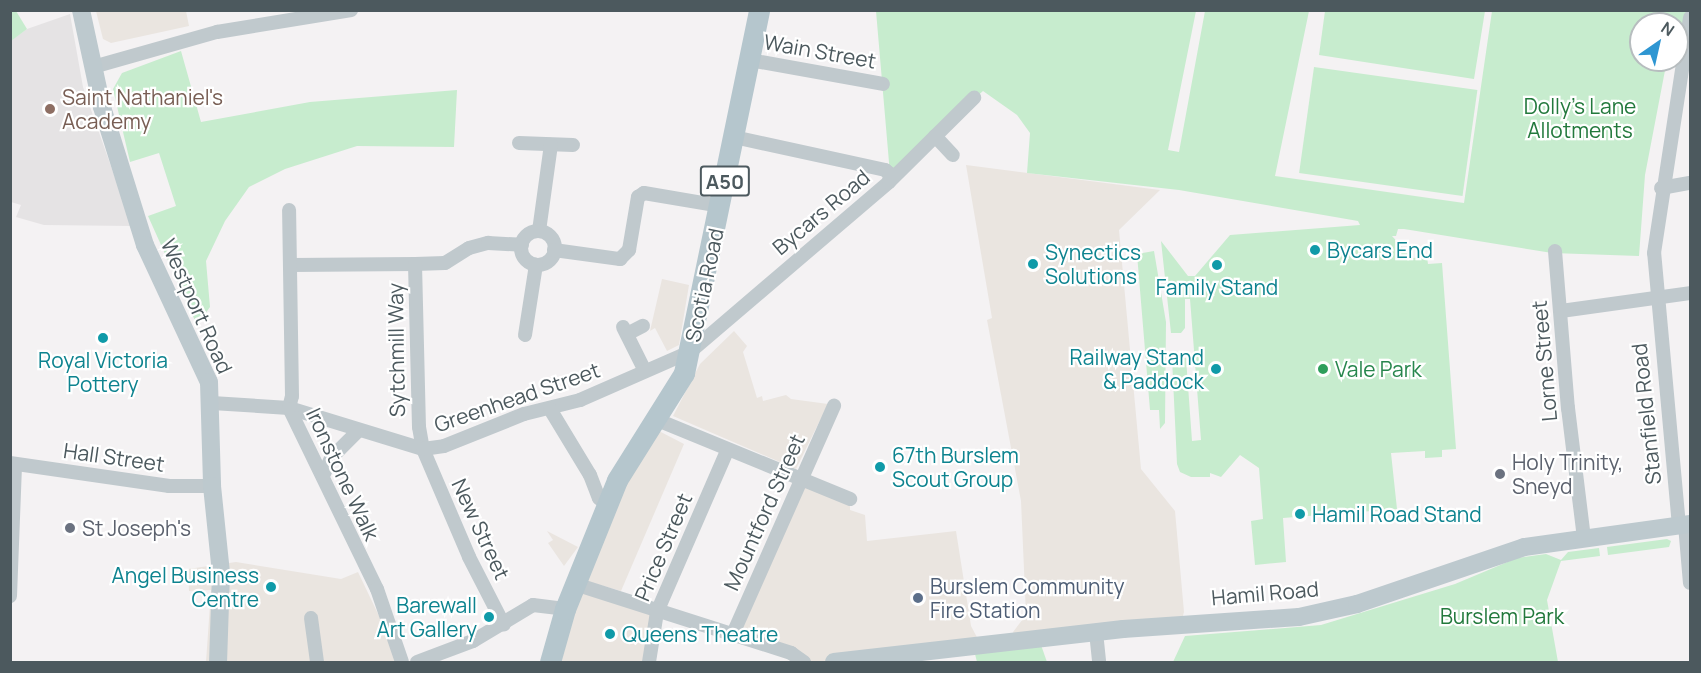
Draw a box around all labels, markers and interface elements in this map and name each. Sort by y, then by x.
north arrow [1629,12,1689,72]
text: N [1657,16,1679,41]
street label: Wain Street [762,29,878,73]
place label: Saint Nathaniel's Academy [62,84,223,134]
park label: Dolly's Lane Allotments [1524,93,1636,143]
marker: Saint Nathaniel's Academy [43,102,57,116]
road number: A50 [700,164,750,198]
street label: Bycars Road [767,164,875,260]
street label: Scotia Road [680,226,728,344]
street label: Westport Road [156,235,238,377]
place label: Bycars End [1327,237,1433,263]
place label: Synectics Solutions [1045,239,1141,289]
marker: Bycars End [1308,243,1322,257]
marker: Synectics Solutions [1026,257,1040,271]
marker: Family Stand [1210,258,1224,272]
place label: Family Stand [1156,274,1278,300]
street label: Sytchmill Way [382,283,410,417]
street label: Lorne Street [1526,299,1562,423]
marker: Royal Victoria Pottery [96,331,110,345]
street label: Stanfield Road [1626,342,1666,486]
place label: Railway Stand & Paddock [1070,344,1204,394]
place label: Royal Victoria Pottery [38,347,168,397]
place label: Vale Park [1335,356,1422,382]
street label: Greenhead Street [431,357,603,437]
marker: Railway Stand & Paddock [1209,362,1223,376]
marker: Vale Park [1316,362,1330,376]
street label: Ironstone Walk [301,404,385,544]
street label: Mountford Street [718,430,810,594]
street label: Hall Street [62,437,166,477]
place label: 67th Burslem Scout Group [892,442,1019,492]
place label: Holy Trinity, Sneyd [1512,449,1623,499]
marker: 67th Burslem Scout Group [873,460,887,474]
marker: Holy Trinity, Sneyd [1493,467,1507,481]
street label: New Street [447,475,515,583]
street label: Price Street [629,489,697,605]
place label: Hamil Road Stand [1312,501,1482,527]
marker: Hamil Road Stand [1293,507,1307,521]
place label: St Joseph's [82,515,191,541]
marker: St Joseph's [63,521,77,535]
place label: Angel Business Centre [111,562,259,612]
place label: Burslem Community Fire Station [930,573,1124,623]
street label: Hamil Road [1210,576,1320,610]
marker: Angel Business Centre [264,580,278,594]
marker: Burslem Community Fire Station [911,591,925,605]
place label: Barewall Art Gallery [376,592,477,642]
park label: Burslem Park [1440,603,1564,629]
marker: Barewall Art Gallery [482,610,496,624]
place label: Queens Theatre [622,621,778,647]
marker: Queens Theatre [603,627,617,641]

